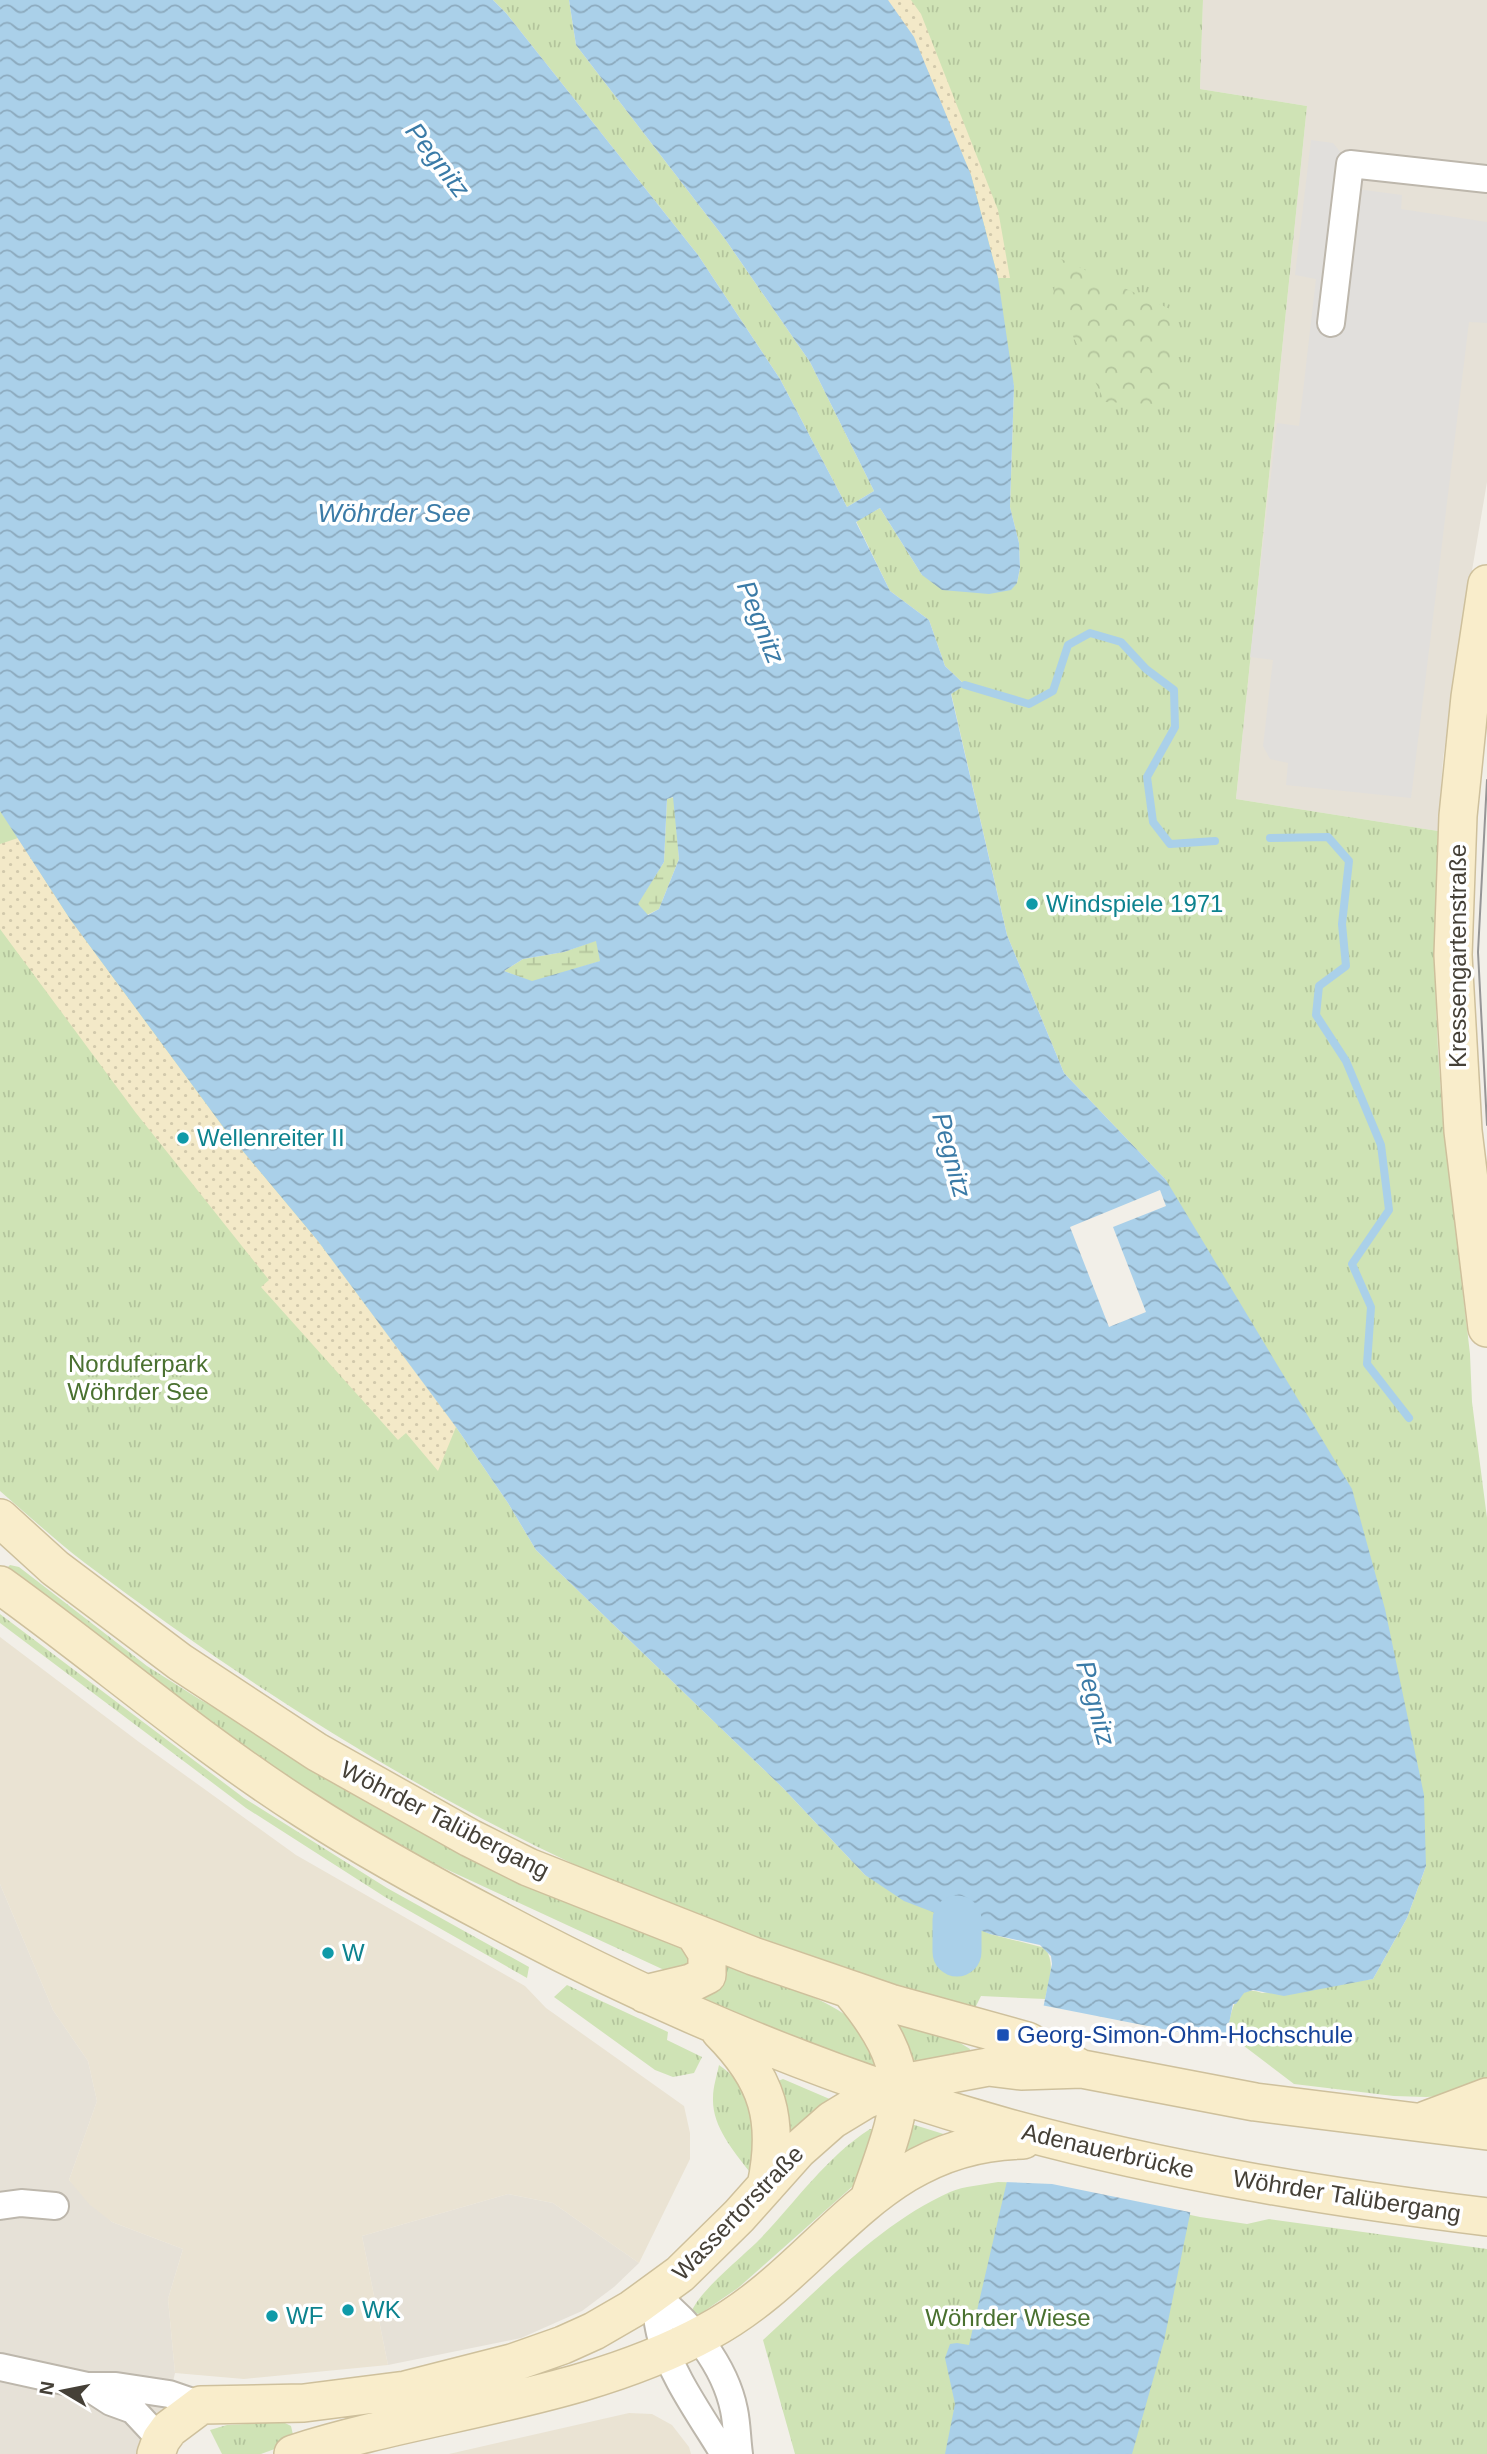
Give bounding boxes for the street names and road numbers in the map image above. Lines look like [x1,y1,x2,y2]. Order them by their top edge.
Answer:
street label: Kressengartenstraße [1444,844,1471,1068]
street label: Wöhrder Talübergang [336,1755,554,1884]
street label: Adenauerbrücke [1019,2118,1197,2183]
street label: Wassertorstraße [667,2140,809,2286]
street label: Wöhrder Talübergang [1231,2164,1463,2227]

